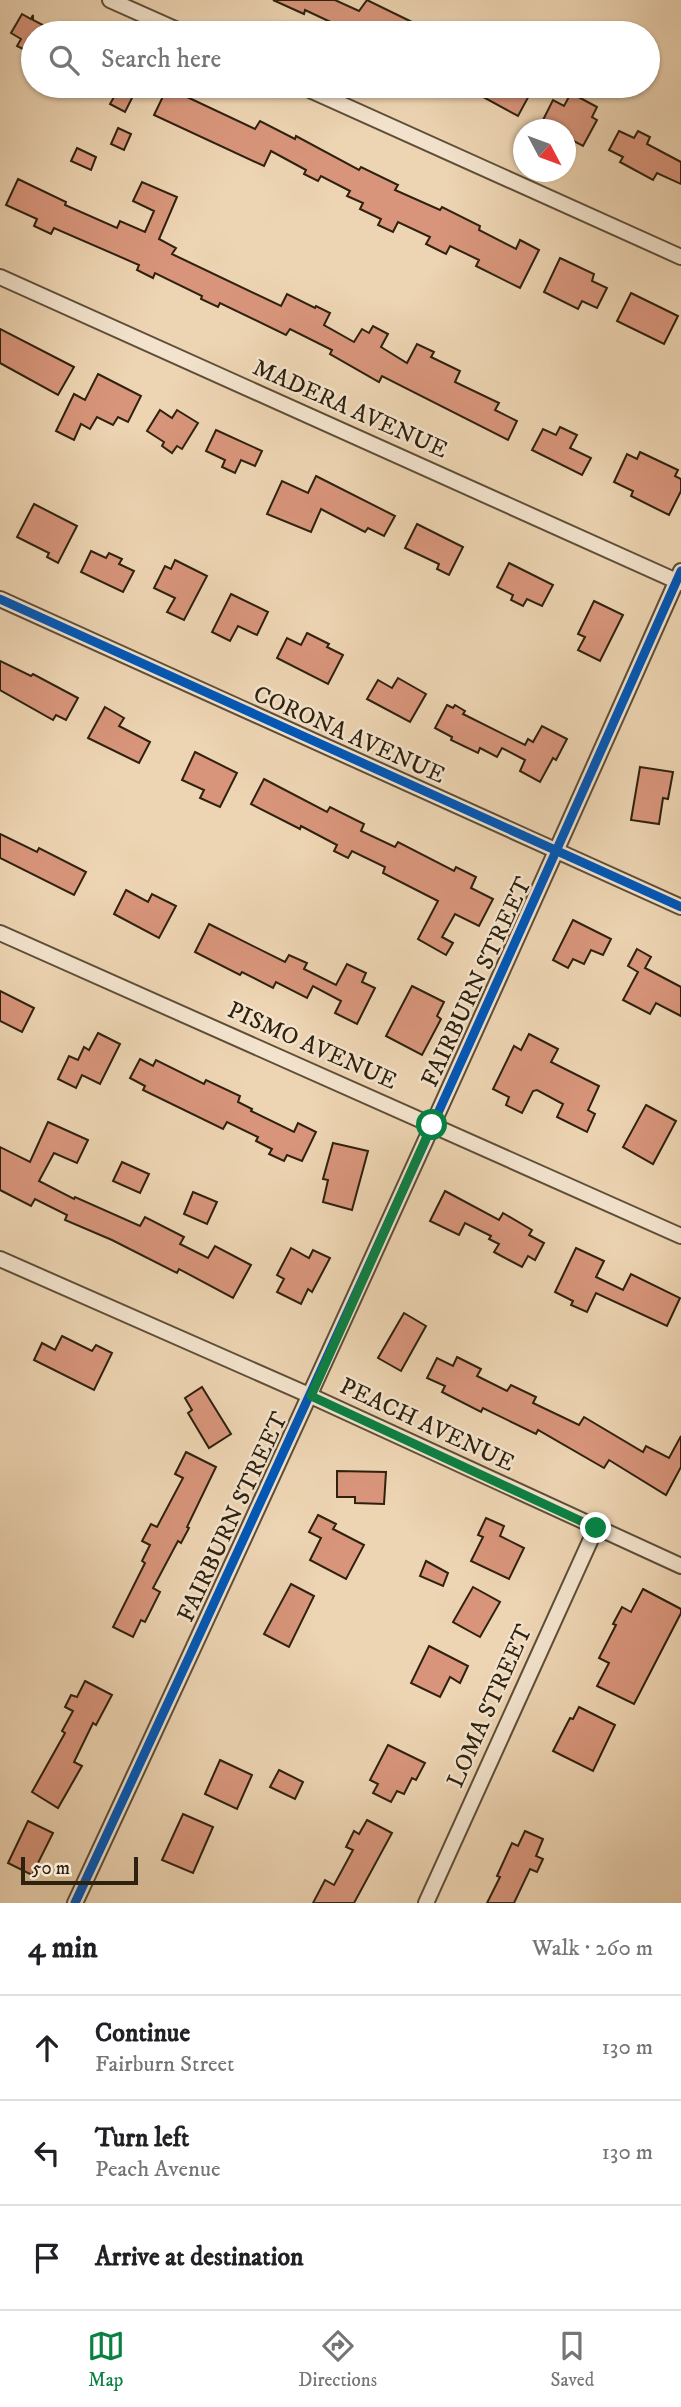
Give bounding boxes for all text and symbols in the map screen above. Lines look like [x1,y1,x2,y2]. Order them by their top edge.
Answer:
search box [21,21,660,98]
icon: search [45,41,83,79]
text: Search here [101,43,221,76]
north arrow [513,119,576,182]
street label: MADERA AVENUE [248,353,452,465]
street label: CORONA AVENUE [248,679,450,791]
street label: FAIRBURN STREET [415,872,539,1092]
street label: PISMO AVENUE [223,995,401,1097]
route start [416,1109,447,1140]
street label: PEACH AVENUE [335,1371,519,1479]
street label: FAIRBURN STREET [171,1407,295,1627]
route end [580,1512,611,1543]
street label: LOMA STREET [441,1620,539,1792]
scale bar [21,1854,138,1886]
text: 50 m [32,1857,70,1880]
text: 4 min [28,1930,98,1967]
text: Walk · 260 m [532,1934,653,1963]
text: Continue [95,2017,190,2050]
icon: ahead [28,2029,66,2067]
text: 130 m [601,2033,653,2062]
text: Fairburn Street [95,2050,234,2079]
text: Turn left [95,2122,189,2155]
icon: left [28,2134,66,2172]
text: 130 m [601,2138,653,2167]
text: Peach Avenue [95,2155,221,2184]
icon: arrive [28,2239,66,2277]
text: Arrive at destination [95,2241,304,2274]
tab: Map [87,2327,125,2392]
tab: Directions [298,2327,377,2392]
tab: Saved [551,2327,594,2392]

